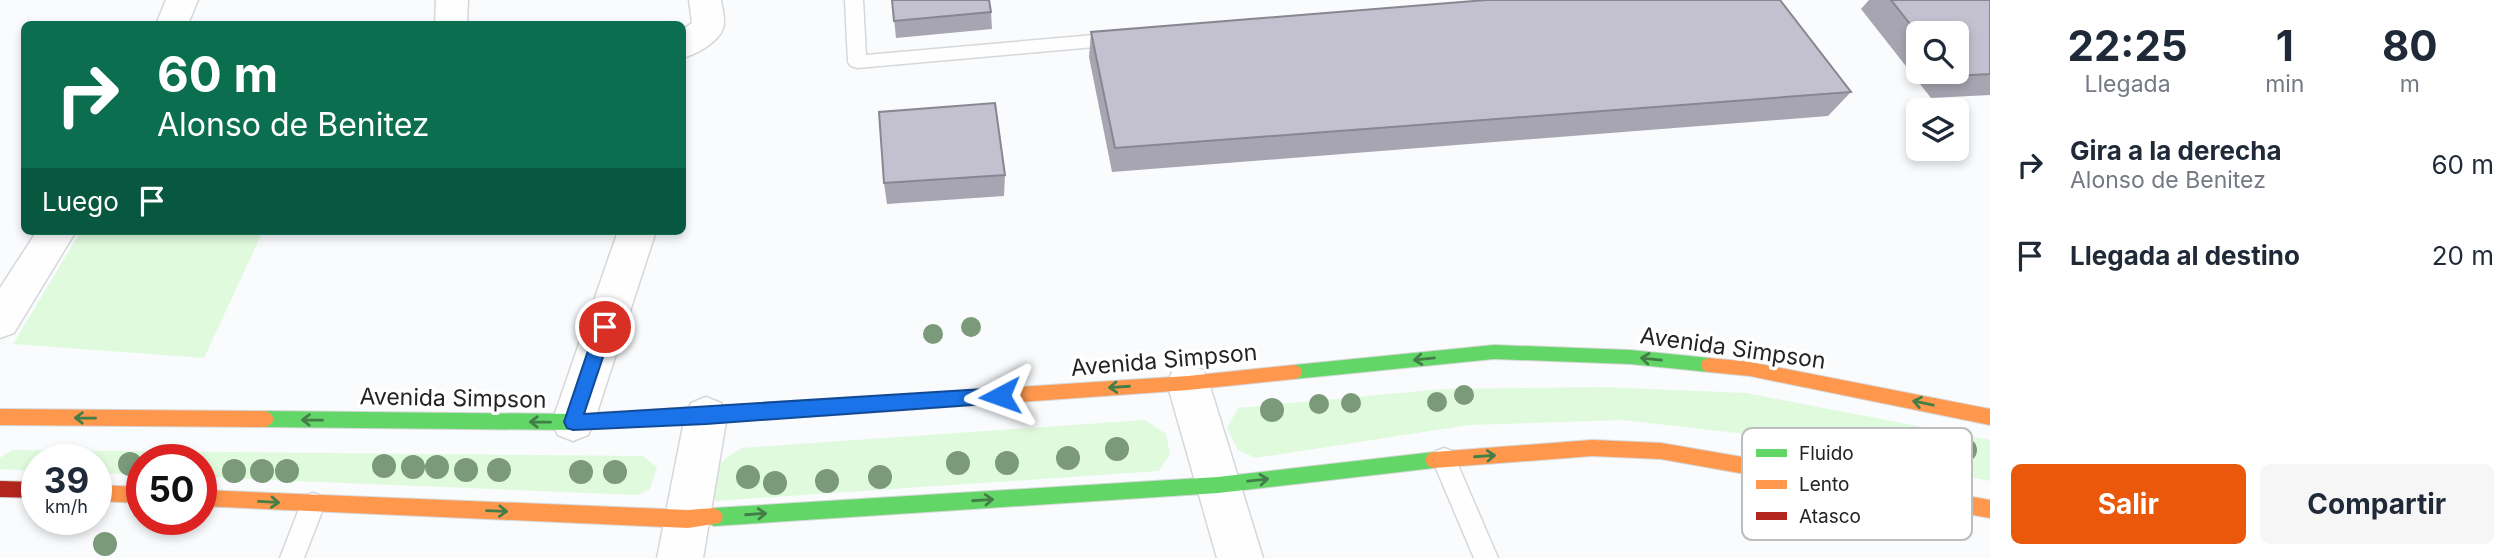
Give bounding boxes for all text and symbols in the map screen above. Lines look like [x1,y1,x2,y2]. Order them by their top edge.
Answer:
text: 22:25 [2067,20,2188,71]
text: 1 [2276,20,2294,71]
text: 80 [2382,20,2438,71]
map controls [1906,21,1969,161]
button: search [1906,21,1969,84]
text: 60 m [157,45,278,104]
icon: right [42,49,133,140]
text: Llegada [2085,70,2171,98]
text: min [2265,70,2304,98]
text: m [2400,70,2420,98]
button: layers [1906,98,1969,161]
text: Alonso de Benitez [157,105,430,144]
text: Gira a la derecha [2070,135,2282,166]
icon: right [2011,146,2049,184]
text: 60 m [2431,149,2494,180]
text: Alonso de Benitez [2070,166,2266,194]
icon: arrive [133,182,171,220]
text: Luego [42,186,119,217]
icon: arrive [2011,237,2049,275]
text: Llegada al destino [2070,240,2300,271]
text: 20 m [2432,240,2494,271]
pin [575,297,635,357]
icon: arrive [586,308,624,346]
street label: Avenida Simpson [1639,321,1827,375]
street label: Avenida Simpson [1070,338,1258,382]
one-way arrow [1640,352,1662,365]
one-way arrow [1413,353,1435,366]
position arrow [963,359,1037,433]
one-way arrow [1108,381,1131,394]
street label: Avenida Simpson [359,382,547,414]
one-way arrow [1912,395,1935,409]
one-way arrow [73,411,96,424]
one-way arrow [301,413,324,427]
one-way arrow [528,415,551,429]
legend [1742,428,1972,540]
text: Fluido [1799,442,1854,465]
speed limit sign: 50 [126,444,217,535]
one-way arrow [1473,449,1495,462]
text: 39 [44,459,89,501]
button: Salir [2011,464,2246,544]
button: Compartir [2260,464,2494,544]
text: Lento [1799,473,1849,496]
one-way arrow [1247,474,1269,487]
one-way arrow [971,493,993,506]
one-way arrow [258,495,281,508]
text: km/h [45,496,88,517]
one-way arrow [485,505,508,518]
text: Atasco [1799,505,1861,528]
one-way arrow [744,508,767,521]

